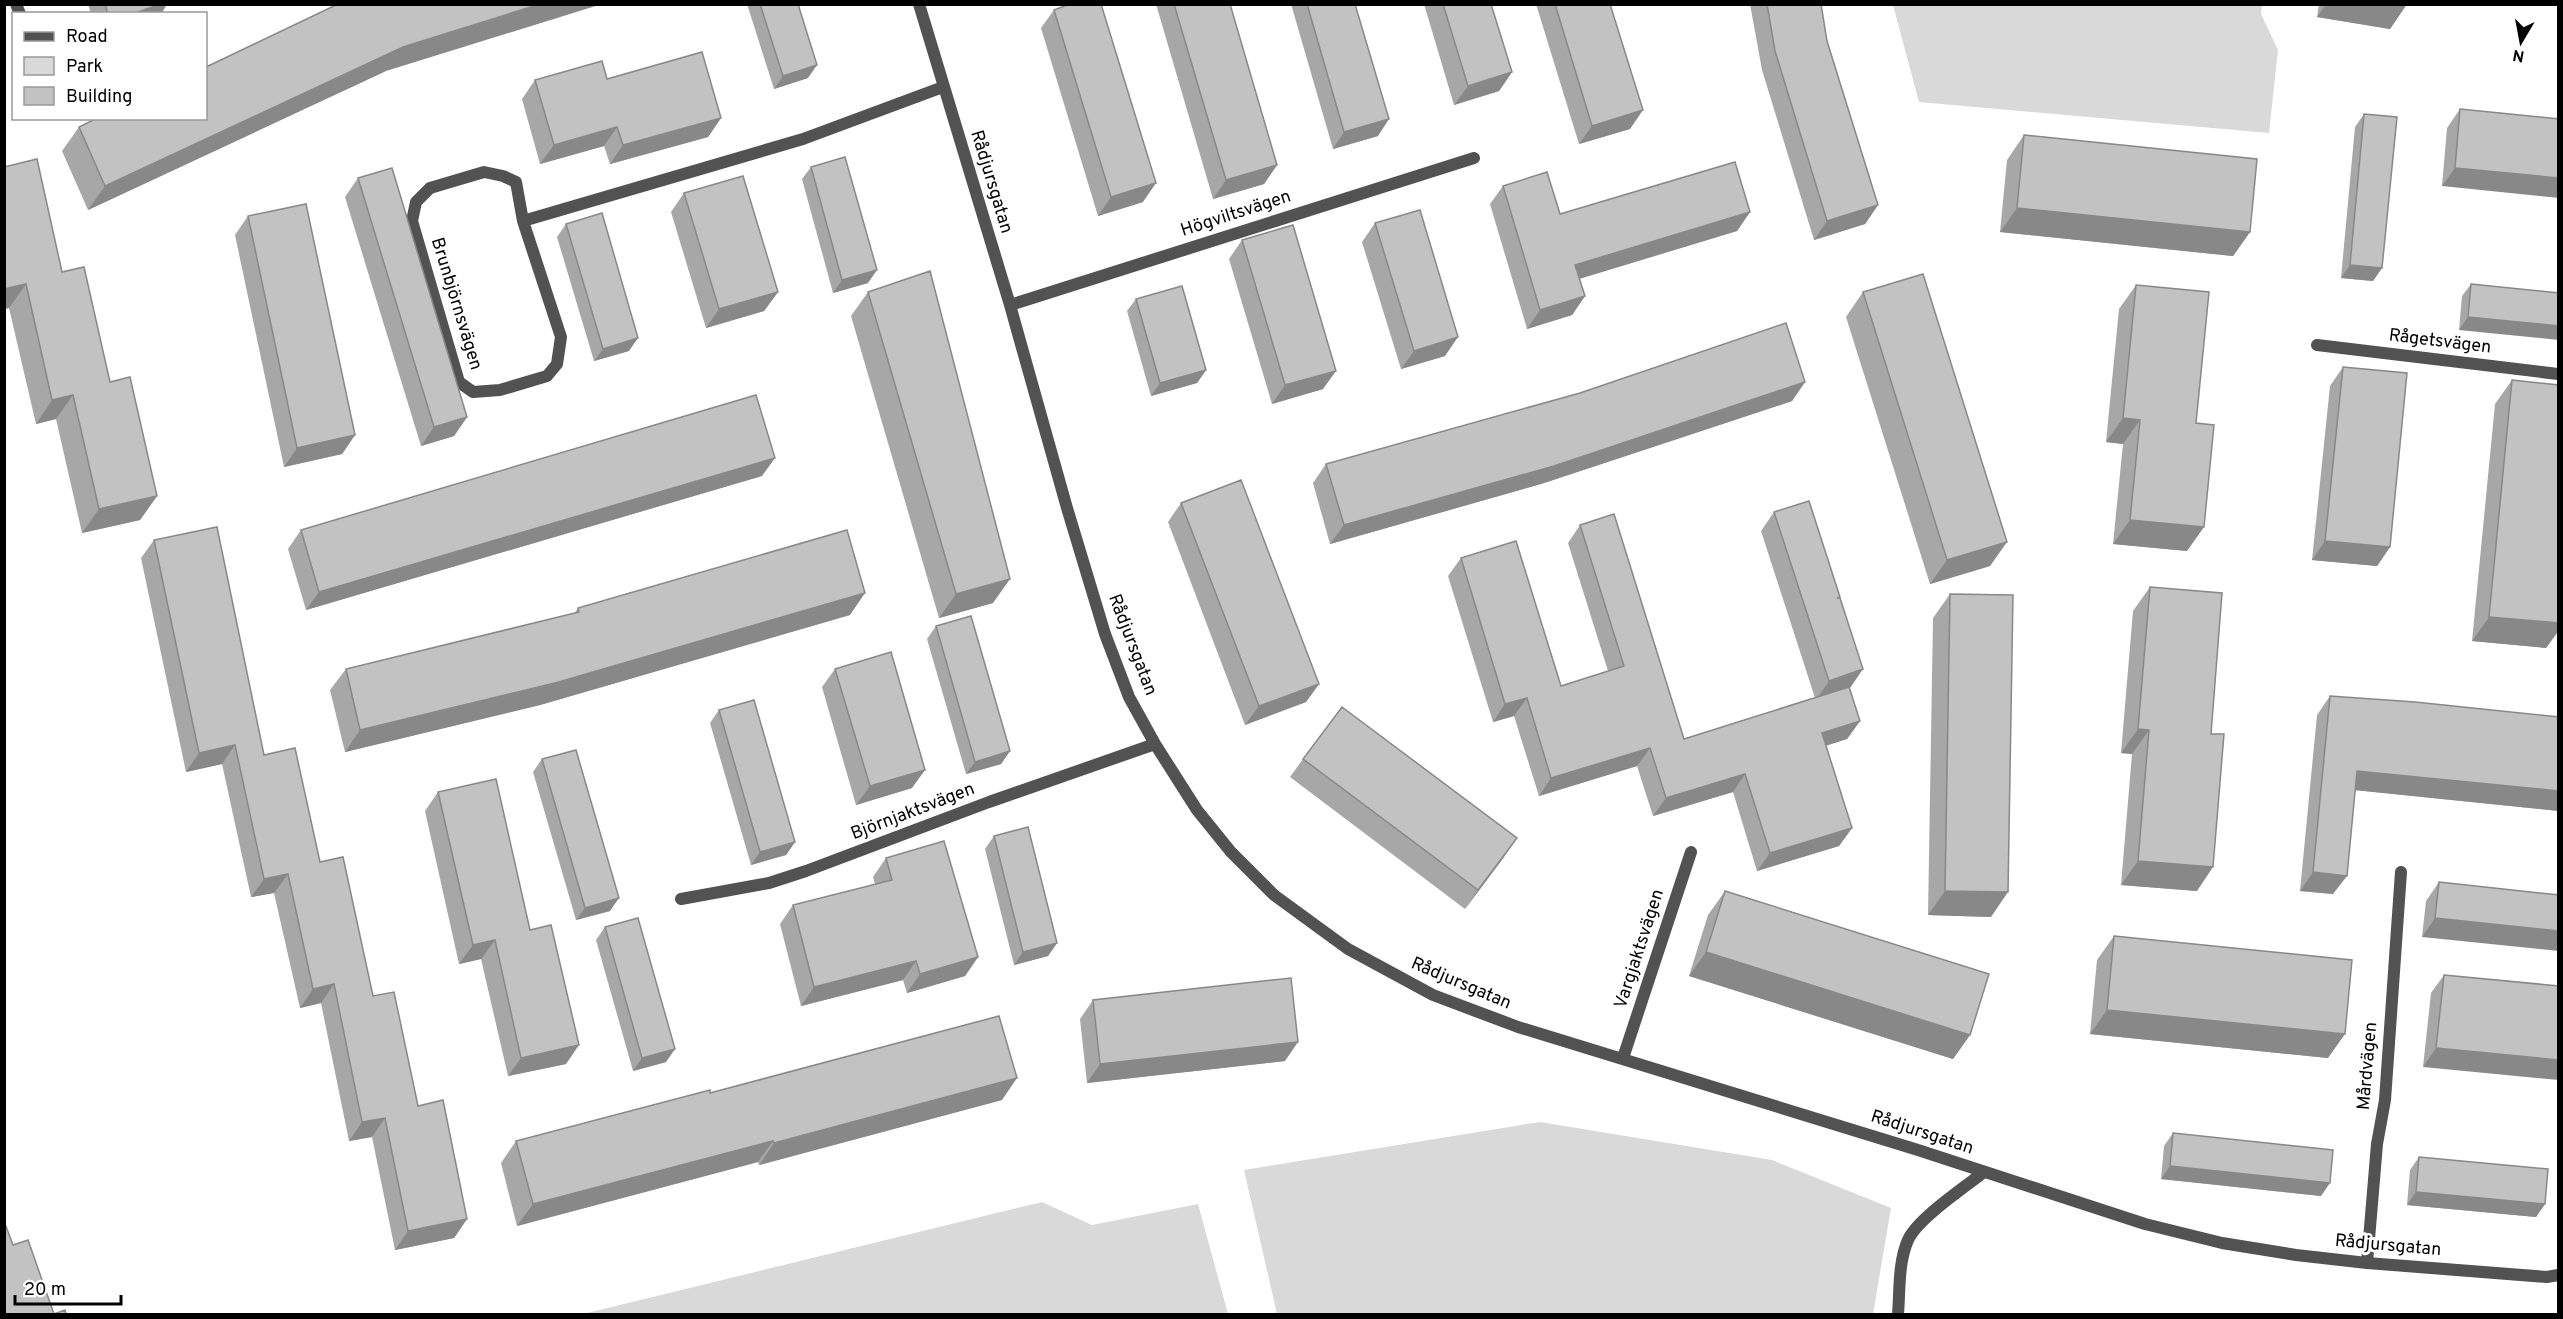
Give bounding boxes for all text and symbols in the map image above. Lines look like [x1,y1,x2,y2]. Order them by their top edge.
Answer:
legend [12,12,207,120]
north arrow [2491,12,2551,72]
text: Road [66,26,108,49]
text: N [2511,44,2526,66]
text: Park [66,56,103,79]
text: Building [66,86,132,109]
street label: Rådjursgatan [964,128,1018,236]
street label: Högviltsvägen [1178,185,1294,243]
street label: Brunbjörnsvägen [425,235,487,373]
street label: Rågetsvägen [2387,324,2493,360]
street label: Rådjursgatan [1102,591,1162,699]
street label: Björnjaktsvägen [848,778,978,846]
street label: Vargjaktsvägen [1610,886,1670,1012]
street label: Rådjursgatan [1407,953,1515,1015]
street label: Mårdvägen [2353,1021,2383,1111]
street label: Rådjursgatan [1868,1106,1976,1160]
street label: Rådjursgatan [2334,1230,2442,1262]
scale bar [15,1268,122,1306]
text: 20 m [24,1279,66,1302]

